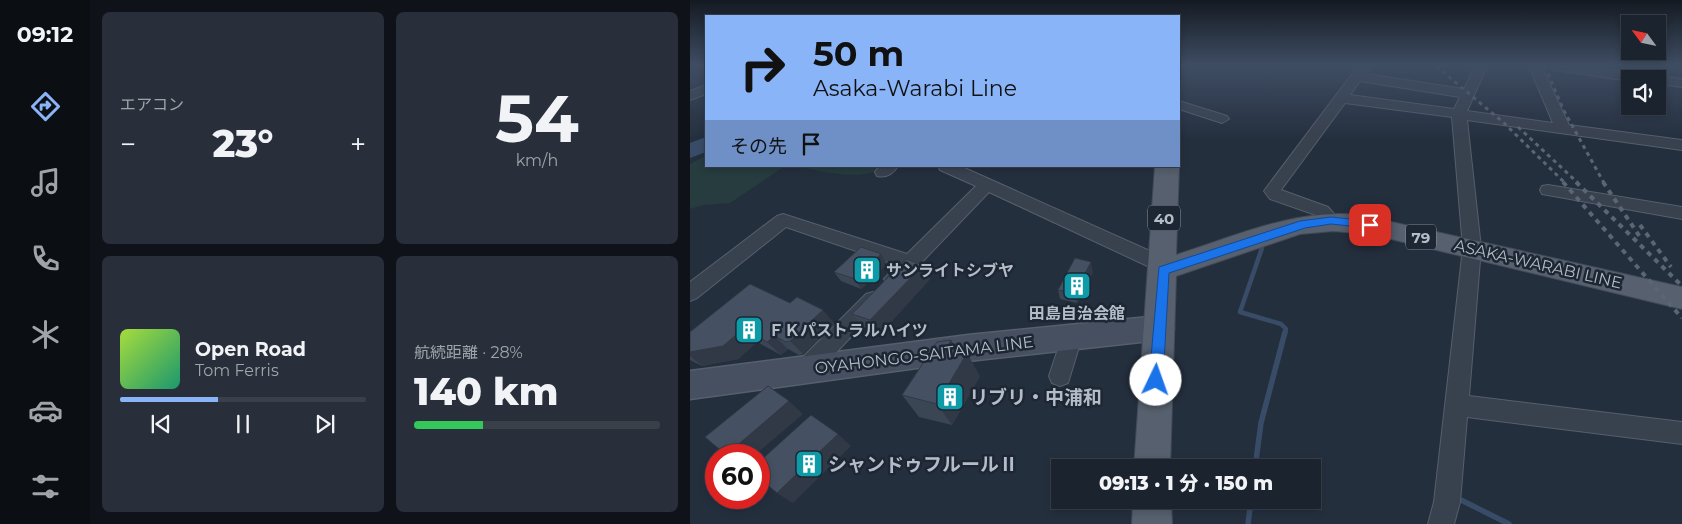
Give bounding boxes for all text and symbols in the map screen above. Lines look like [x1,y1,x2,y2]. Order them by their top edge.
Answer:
north arrow [1621,15,1666,60]
map controls [1621,15,1666,115]
text: 09:12 [17,21,73,48]
text: 50 m [813,32,904,75]
icon: right [730,35,795,100]
button: sound [1621,70,1666,115]
text: Asaka-Warabi Line [813,75,1017,102]
text: 54 [495,79,579,158]
icon: directions [28,89,63,124]
text: エアコン [120,95,184,114]
text: 23° [213,120,273,167]
text: − [120,127,136,161]
text: + [350,127,366,161]
icon: arrive [797,130,825,158]
text: その先 [730,135,787,158]
text: km/h [516,151,558,170]
icon: music [28,165,63,200]
pin [1349,204,1391,246]
road number: 40 [1148,206,1180,230]
icon: arrive [1356,211,1384,239]
road number: 79 [1406,224,1436,250]
street label: ASAKA-WARABI LINE [1452,235,1624,293]
icon: phone [28,241,63,276]
building icon: サンライトシブヤ [852,255,882,285]
place label: サンライトシブヤ [886,261,1014,280]
building icon: 田島自治会館 [1062,271,1092,301]
place label: 田島自治会館 [1029,304,1125,323]
building icon: ＦＫパストラルハイツ [734,315,764,345]
icon: climate [28,317,63,352]
place label: ＦＫパストラルハイツ [768,321,928,340]
street label: OYAHONGO-SAITAMA LINE [814,332,1034,378]
text: Open Road [195,338,306,361]
text: 航続距離 · 28% [414,343,523,362]
position arrow [1129,353,1181,405]
text: Tom Ferris [195,361,279,380]
text: 140 km [414,368,558,415]
building icon: リブリ・中浦和 [935,382,965,412]
place label: リブリ・中浦和 [969,386,1102,409]
icon: car [28,393,63,428]
icon: previous [147,410,175,438]
icon: pause [229,410,257,438]
icon: next [311,410,339,438]
speed limit sign: 60 [705,444,770,509]
building icon: シャンドゥフルールⅡ [794,449,824,479]
place label: シャンドゥフルールⅡ [828,453,1018,476]
icon: filters [28,469,63,504]
text: 09:13 · 1 分 · 150 m [1099,472,1273,495]

